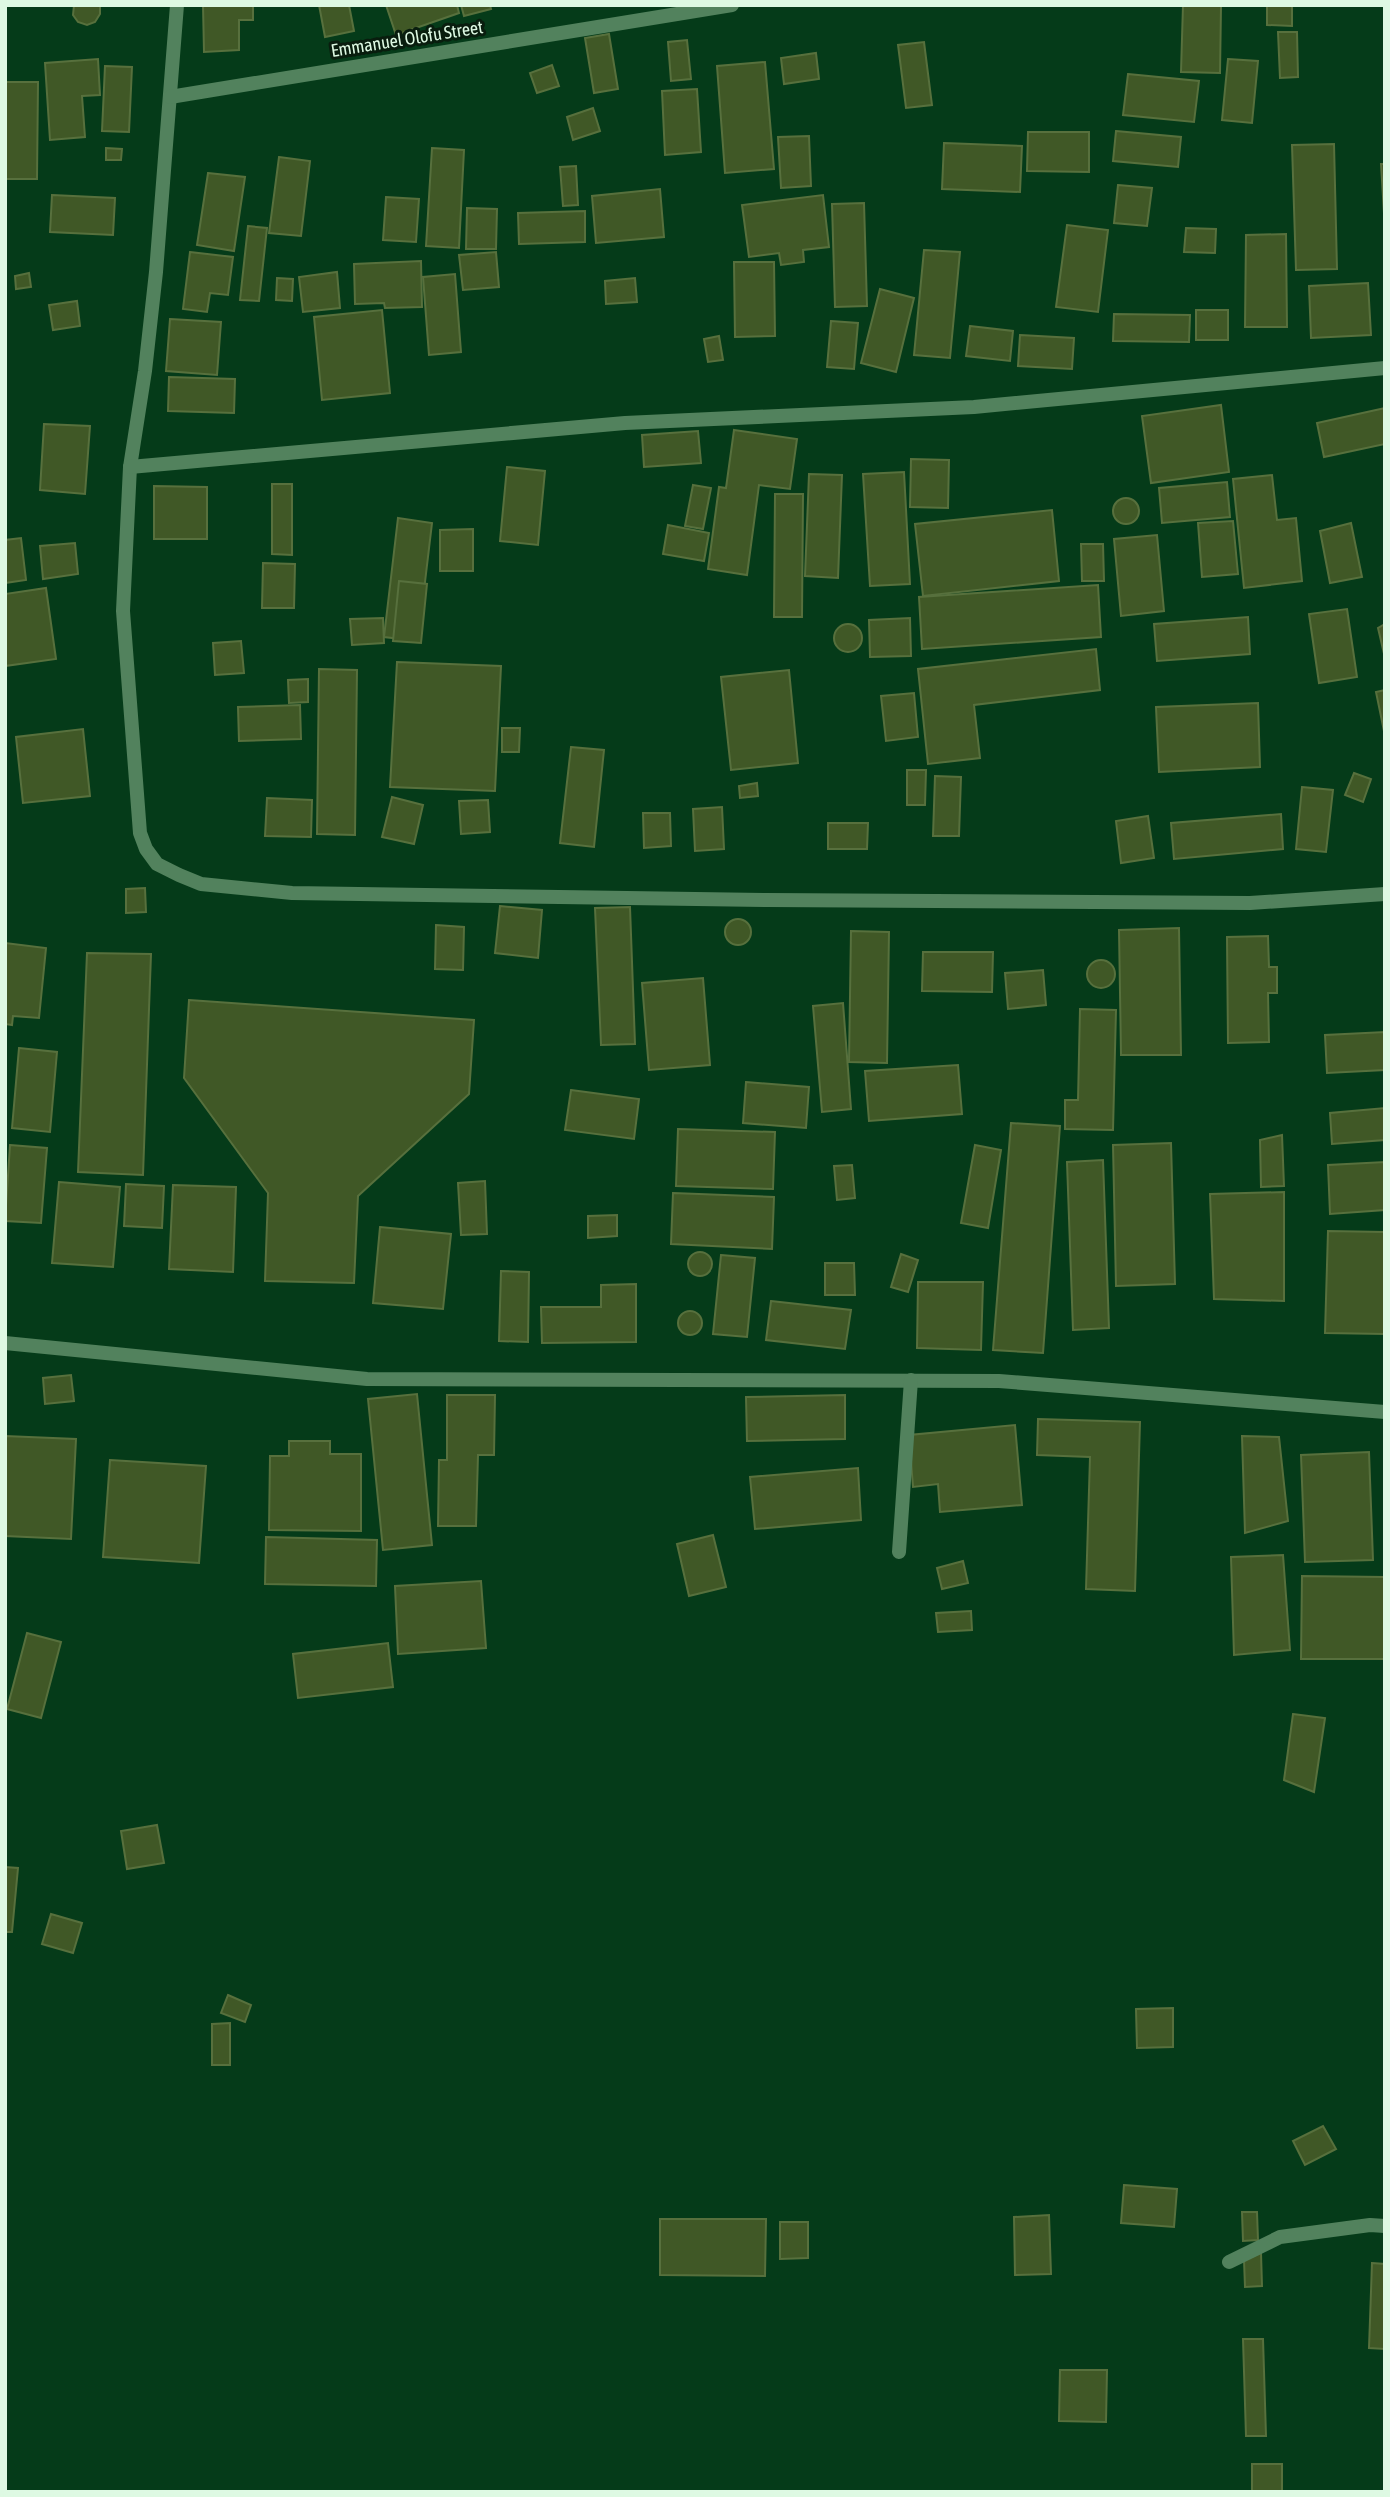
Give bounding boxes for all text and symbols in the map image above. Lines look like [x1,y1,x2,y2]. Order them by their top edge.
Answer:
street label: Emmanuel Olofu Street [329,16,485,61]

